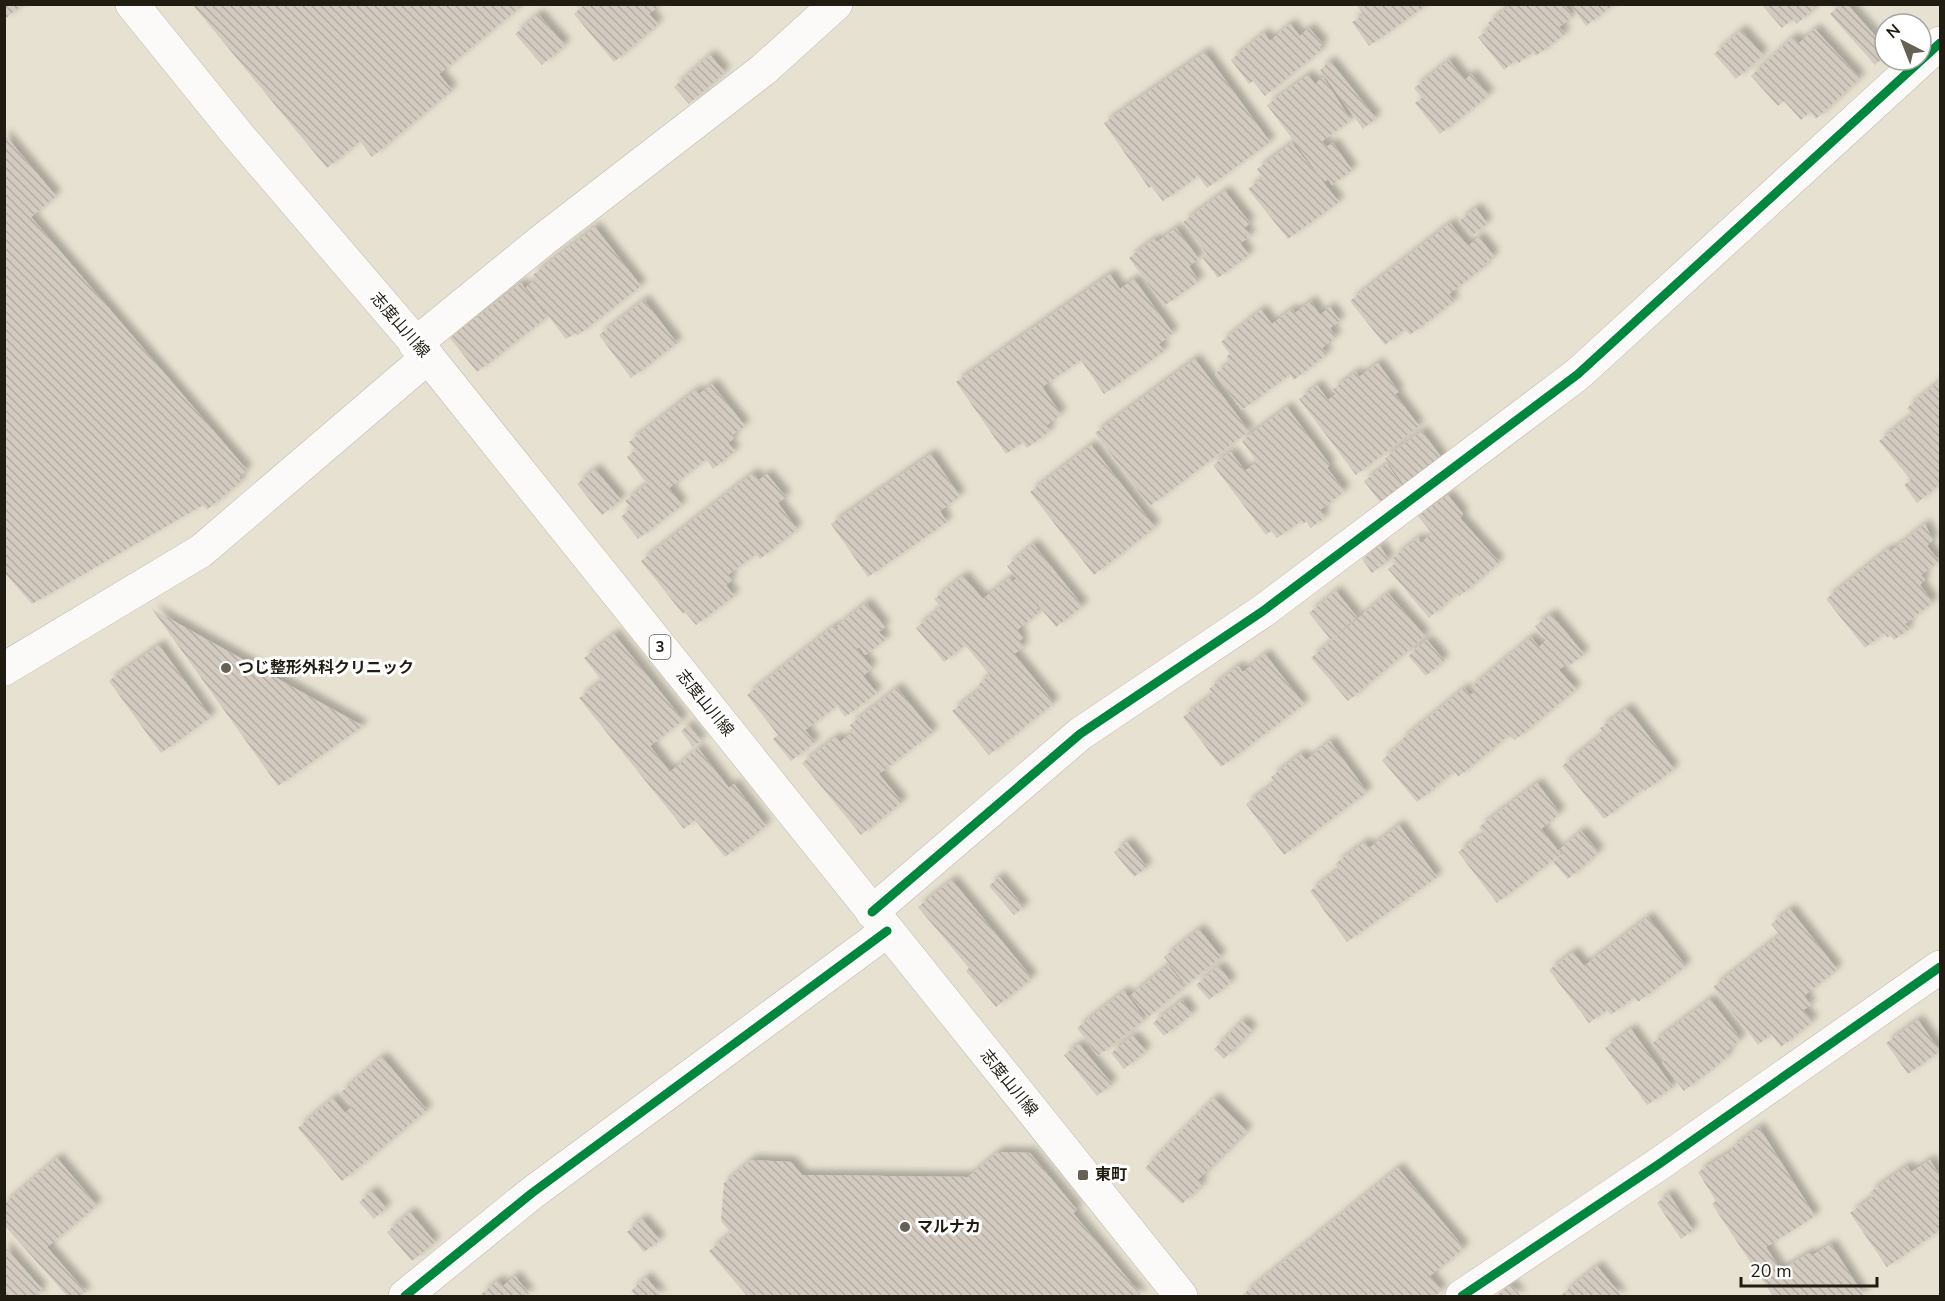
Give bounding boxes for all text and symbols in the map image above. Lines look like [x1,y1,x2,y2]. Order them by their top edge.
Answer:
north arrow [1873,12,1933,72]
text: N [1882,19,1905,44]
street label: 志度山川線 [365,288,435,362]
road number: 3 [650,635,670,659]
place label: つじ整形外科クリニック [238,657,414,679]
marker: つじ整形外科クリニック [219,661,233,675]
street label: 志度山川線 [671,665,739,741]
street label: 志度山川線 [975,1045,1043,1121]
place label: 東町 [1095,1164,1127,1186]
marker: 東町 [1076,1168,1090,1182]
place label: マルナカ [917,1216,981,1238]
marker: マルナカ [898,1220,912,1234]
scale bar [1741,1250,1878,1288]
text: 20 m [1750,1259,1792,1283]

